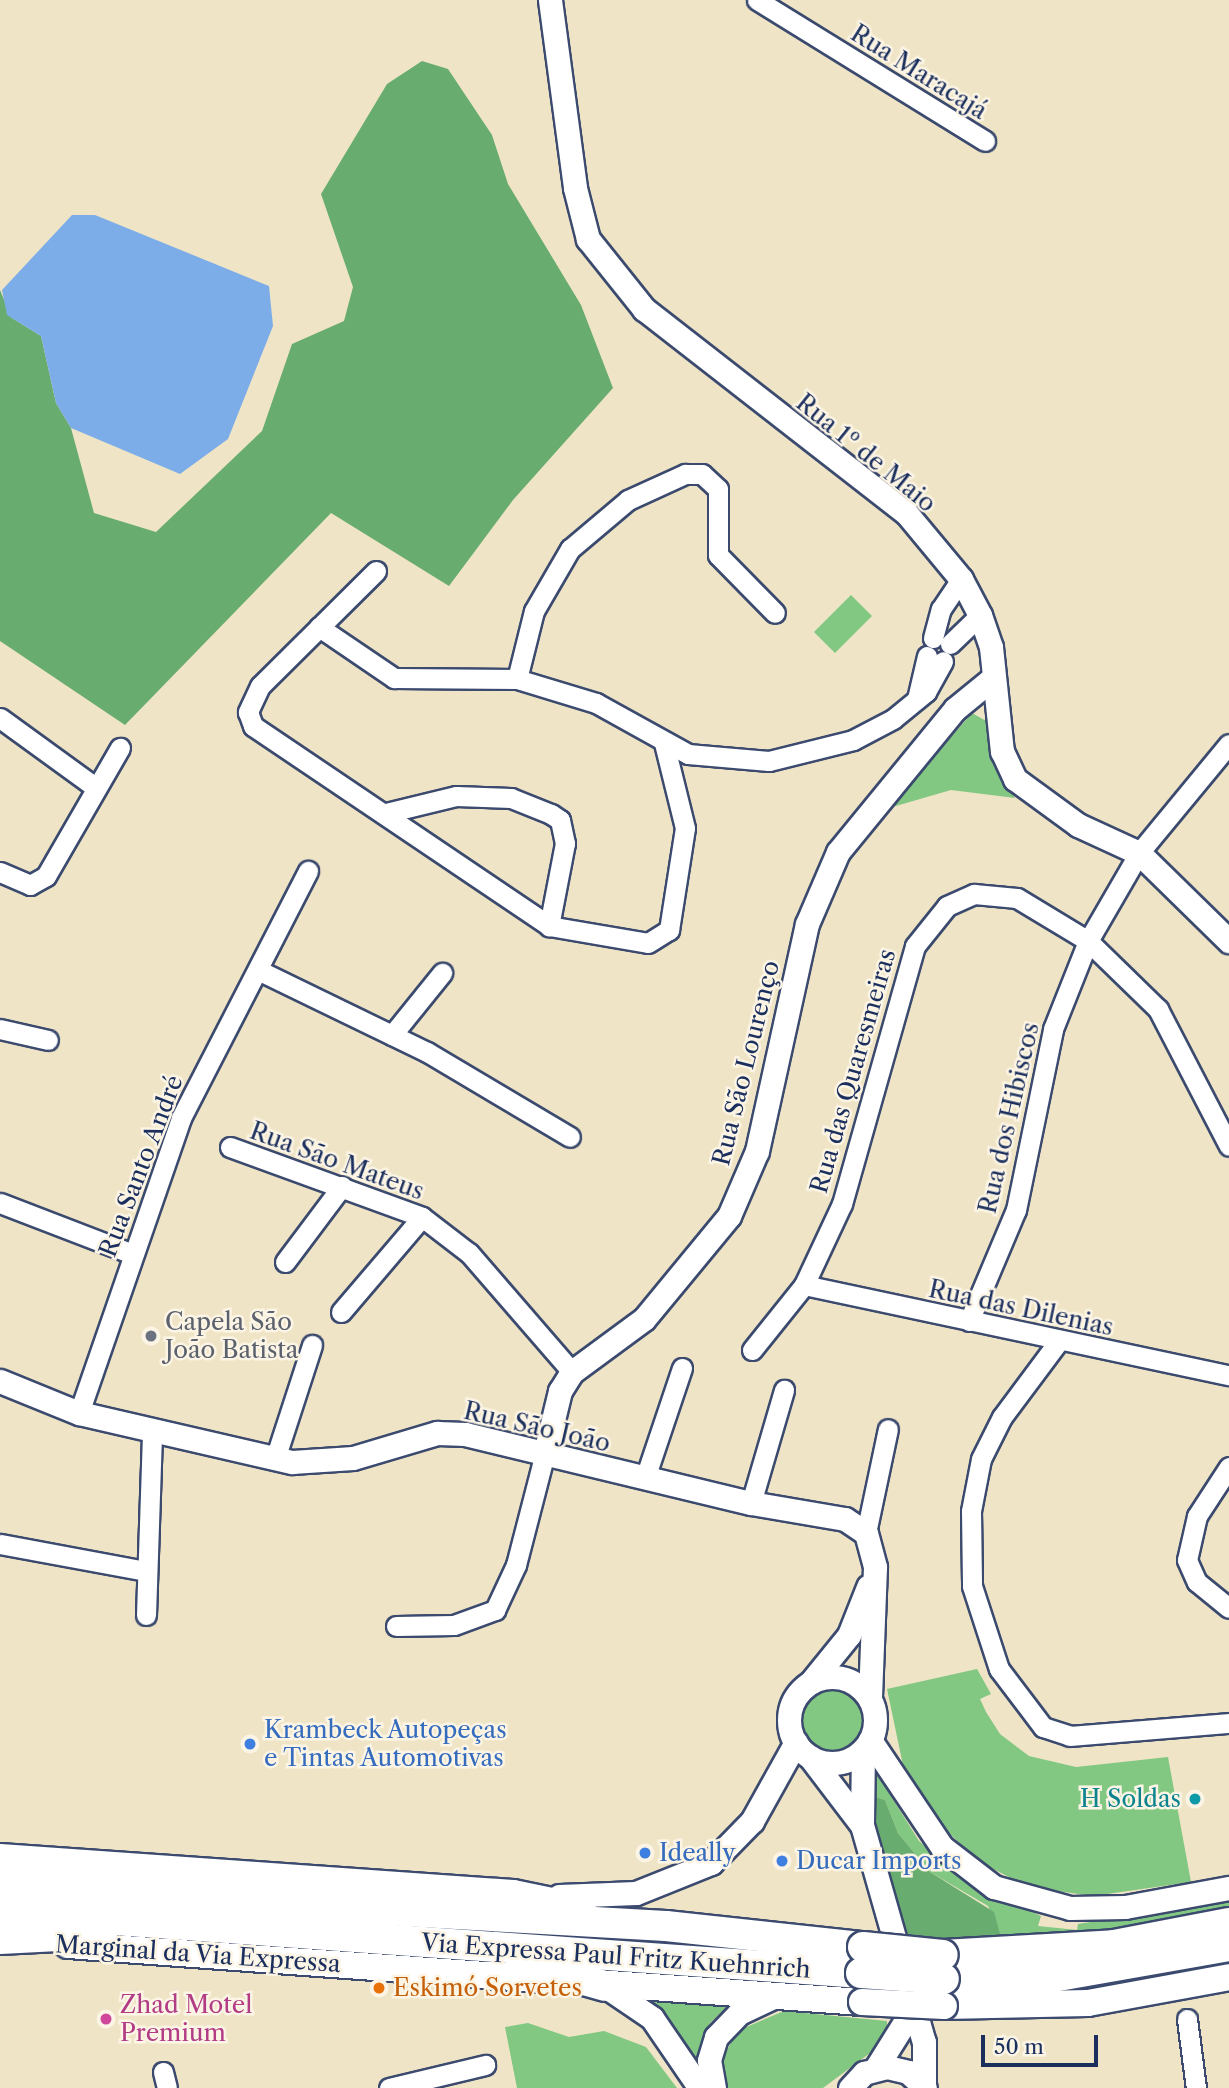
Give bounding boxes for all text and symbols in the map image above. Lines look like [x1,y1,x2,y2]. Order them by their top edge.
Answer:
street label: Rua Maracajá [845,19,993,125]
street label: Rua 1º de Maio [790,388,942,518]
street label: Rua das Quaresmeiras [804,946,902,1196]
street label: Rua São Lourenço [707,957,785,1169]
street label: Rua dos Hibiscos [973,1020,1045,1216]
street label: Rua Santo André [93,1070,189,1262]
street label: Rua São Mateus [246,1116,428,1206]
street label: Rua das Dilenias [926,1274,1116,1342]
place label: Capela São João Batista [165,1308,298,1364]
marker: Capela São João Batista [143,1328,159,1344]
street label: Rua São João [461,1396,613,1458]
place label: Krambeck Autopeças e Tintas Automotivas [264,1716,508,1772]
marker: Krambeck Autopeças e Tintas Automotivas [242,1736,258,1752]
place label: H Soldas [1080,1785,1181,1813]
marker: H Soldas [1187,1791,1203,1807]
place label: Ideally [659,1839,736,1867]
marker: Ideally [637,1845,653,1861]
place label: Ducar Imports [796,1847,962,1875]
marker: Ducar Imports [774,1853,790,1869]
street label: Via Expressa Paul Fritz Kuehnrich [420,1928,812,1984]
street label: Marginal da Via Expressa [54,1930,342,1978]
place label: Eskimó Sorvetes [393,1974,582,2002]
marker: Eskimó Sorvetes [371,1980,387,1996]
place label: Zhad Motel Premium [120,1991,252,2047]
marker: Zhad Motel Premium [98,2011,114,2027]
scale bar [984,2022,1101,2066]
text: 50 m [994,2034,1044,2059]

